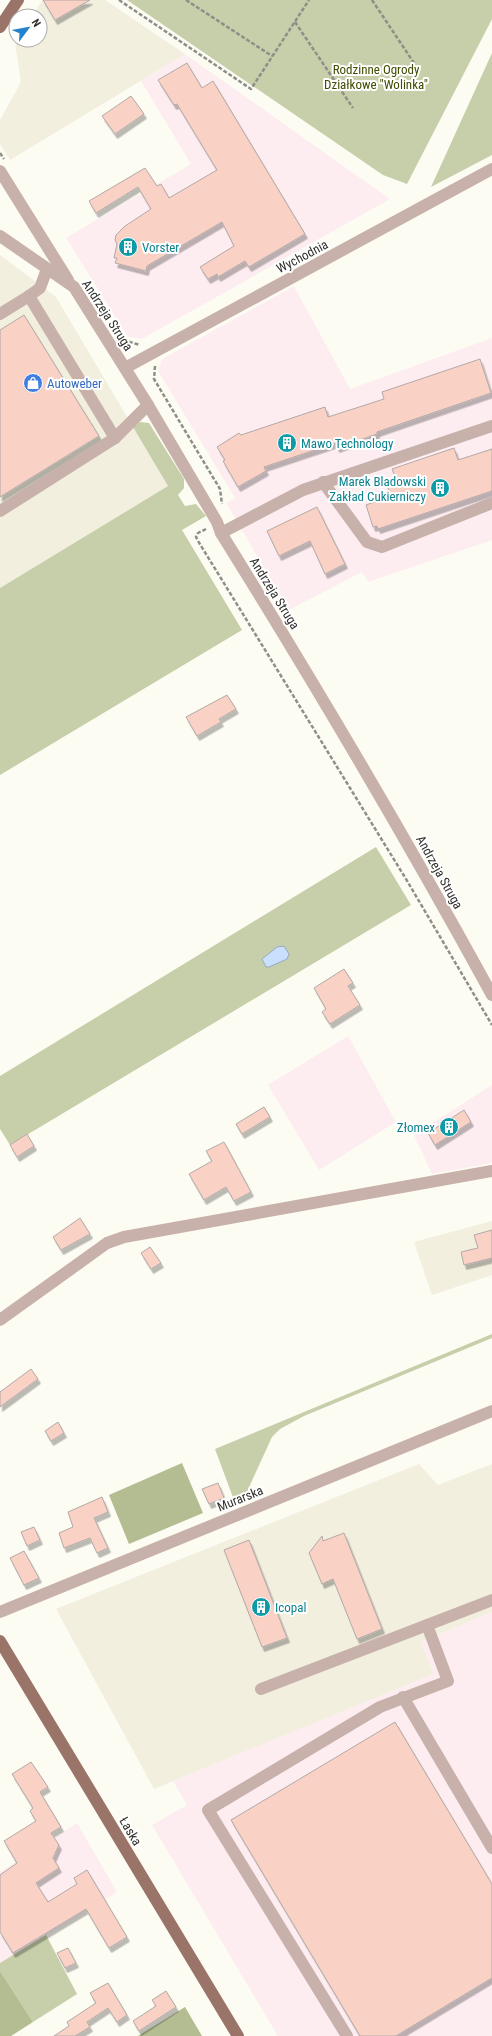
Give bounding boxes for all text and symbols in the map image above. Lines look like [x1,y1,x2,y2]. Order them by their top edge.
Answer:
north arrow [8,8,48,48]
text: N [29,17,43,29]
park label: Rodzinne Ogrody Działkowe "Wolinka" [324,62,428,92]
building icon: Vorster [117,236,139,258]
street label: Wychodnia [274,237,330,276]
place label: Vorster [142,240,179,255]
street label: Andrzeja Struga [79,277,136,354]
shop icon: Autoweber [22,372,44,394]
place label: Autoweber [47,376,102,391]
building icon: Mawo Technology [276,432,298,454]
place label: Mawo Technology [301,436,394,451]
place label: Marek Bladowski Zakład Cukierniczy [329,474,427,504]
building icon: Marek Bladowski Zakład Cukierniczy [429,477,451,499]
street label: Andrzeja Struga [247,555,303,632]
street label: Andrzeja Struga [413,833,466,912]
building icon: Złomex [438,1116,460,1138]
place label: Złomex [397,1120,435,1135]
street label: Murarska [215,1483,265,1514]
building icon: Icopal [250,1596,272,1618]
place label: Icopal [275,1600,306,1615]
street label: Łaska [116,1814,145,1848]

